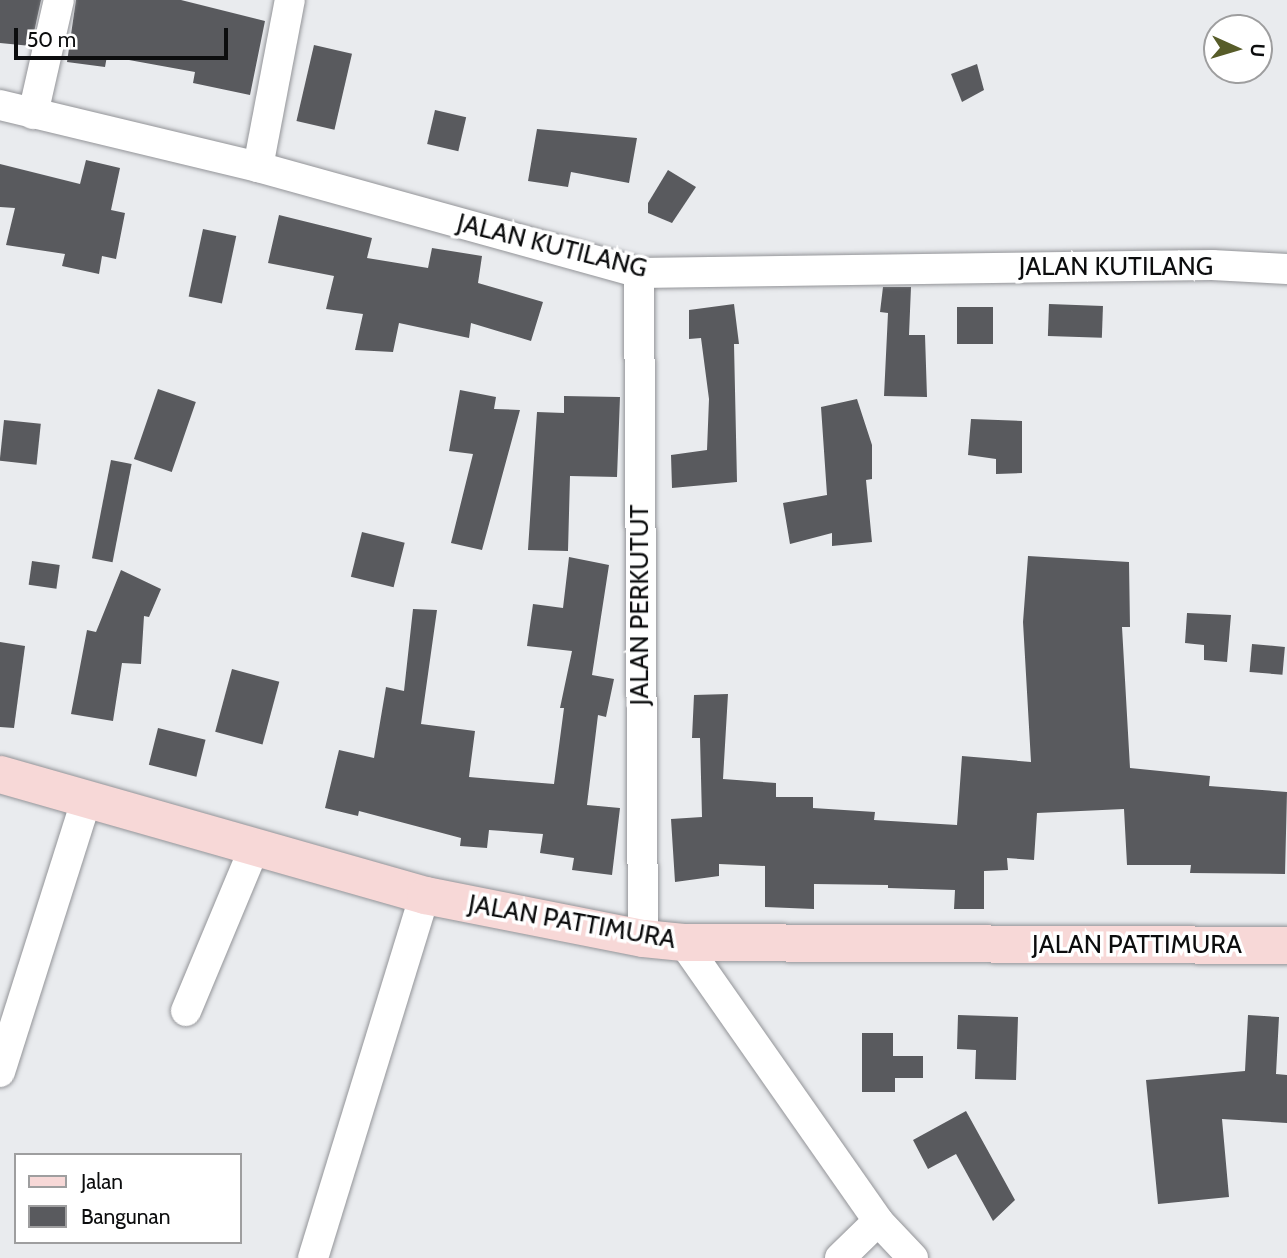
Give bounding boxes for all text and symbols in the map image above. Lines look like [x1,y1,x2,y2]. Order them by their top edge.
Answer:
scale bar [18,14,231,58]
north arrow [1203,14,1273,84]
text: 50 m [27,27,76,52]
text: U [1246,43,1269,58]
street label: JALAN KUTILANG [454,207,650,285]
street label: JALAN KUTILANG [1019,251,1213,283]
street label: JALAN PERKUTUT [624,505,656,705]
street label: JALAN PATTIMURA [466,888,678,956]
street label: JALAN PATTIMURA [1032,929,1242,961]
legend [14,1153,242,1244]
text: Jalan [81,1169,123,1194]
text: Bangunan [81,1204,170,1229]

